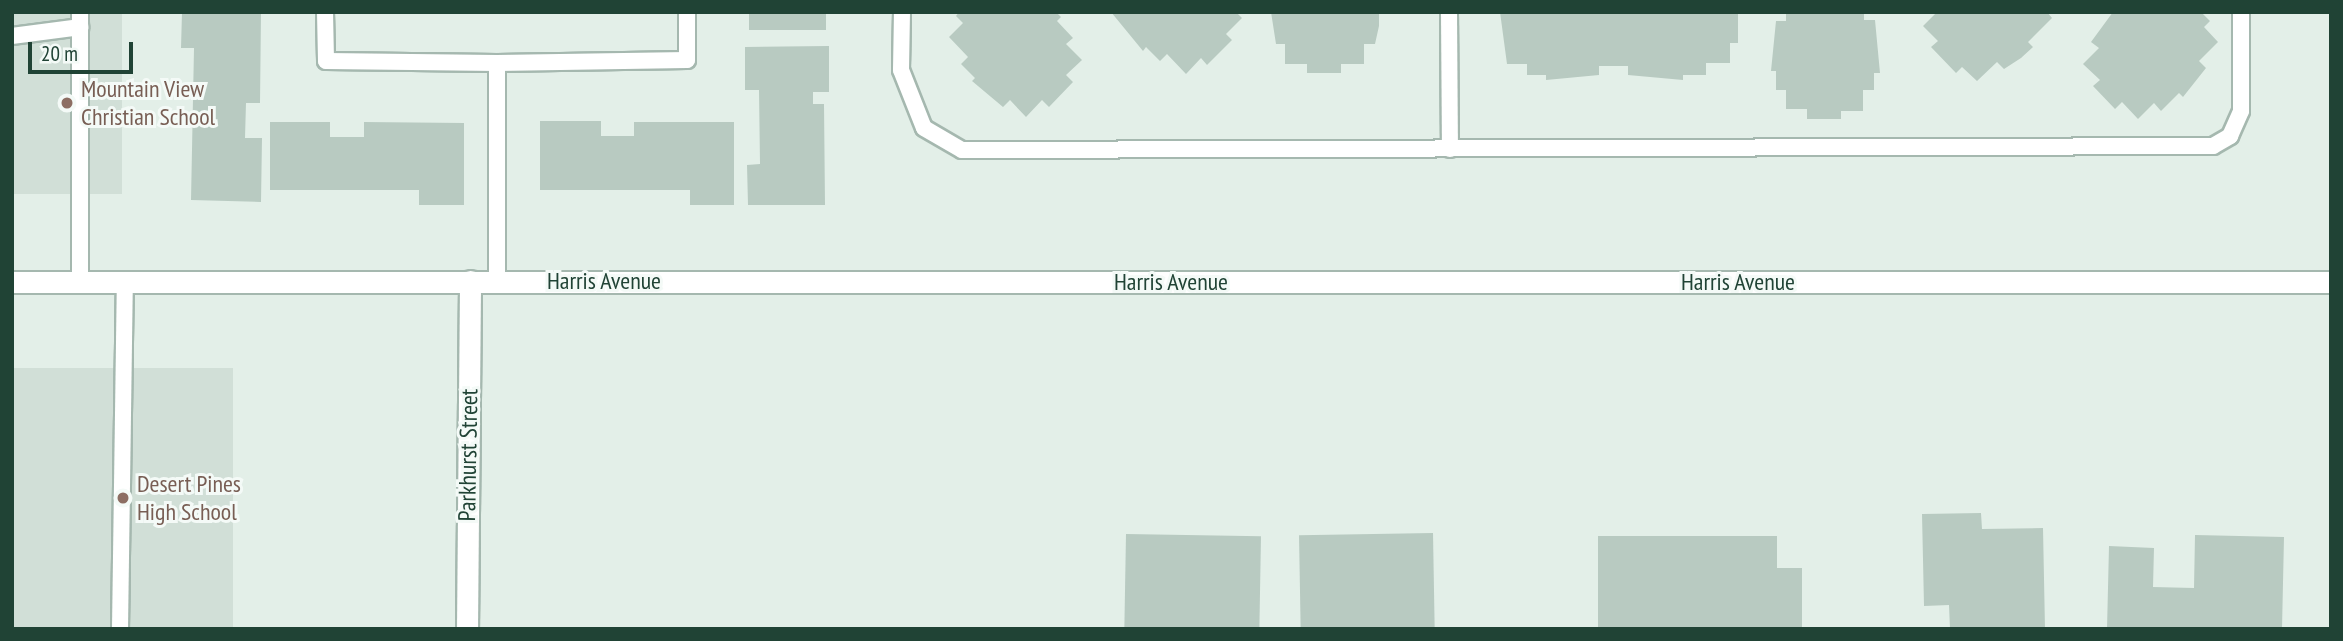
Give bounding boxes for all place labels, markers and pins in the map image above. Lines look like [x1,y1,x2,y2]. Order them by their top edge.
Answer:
place label: Mountain View Christian School [81,75,215,131]
marker: Mountain View Christian School [59,95,75,111]
place label: Desert Pines High School [137,470,241,526]
marker: Desert Pines High School [115,490,131,506]

